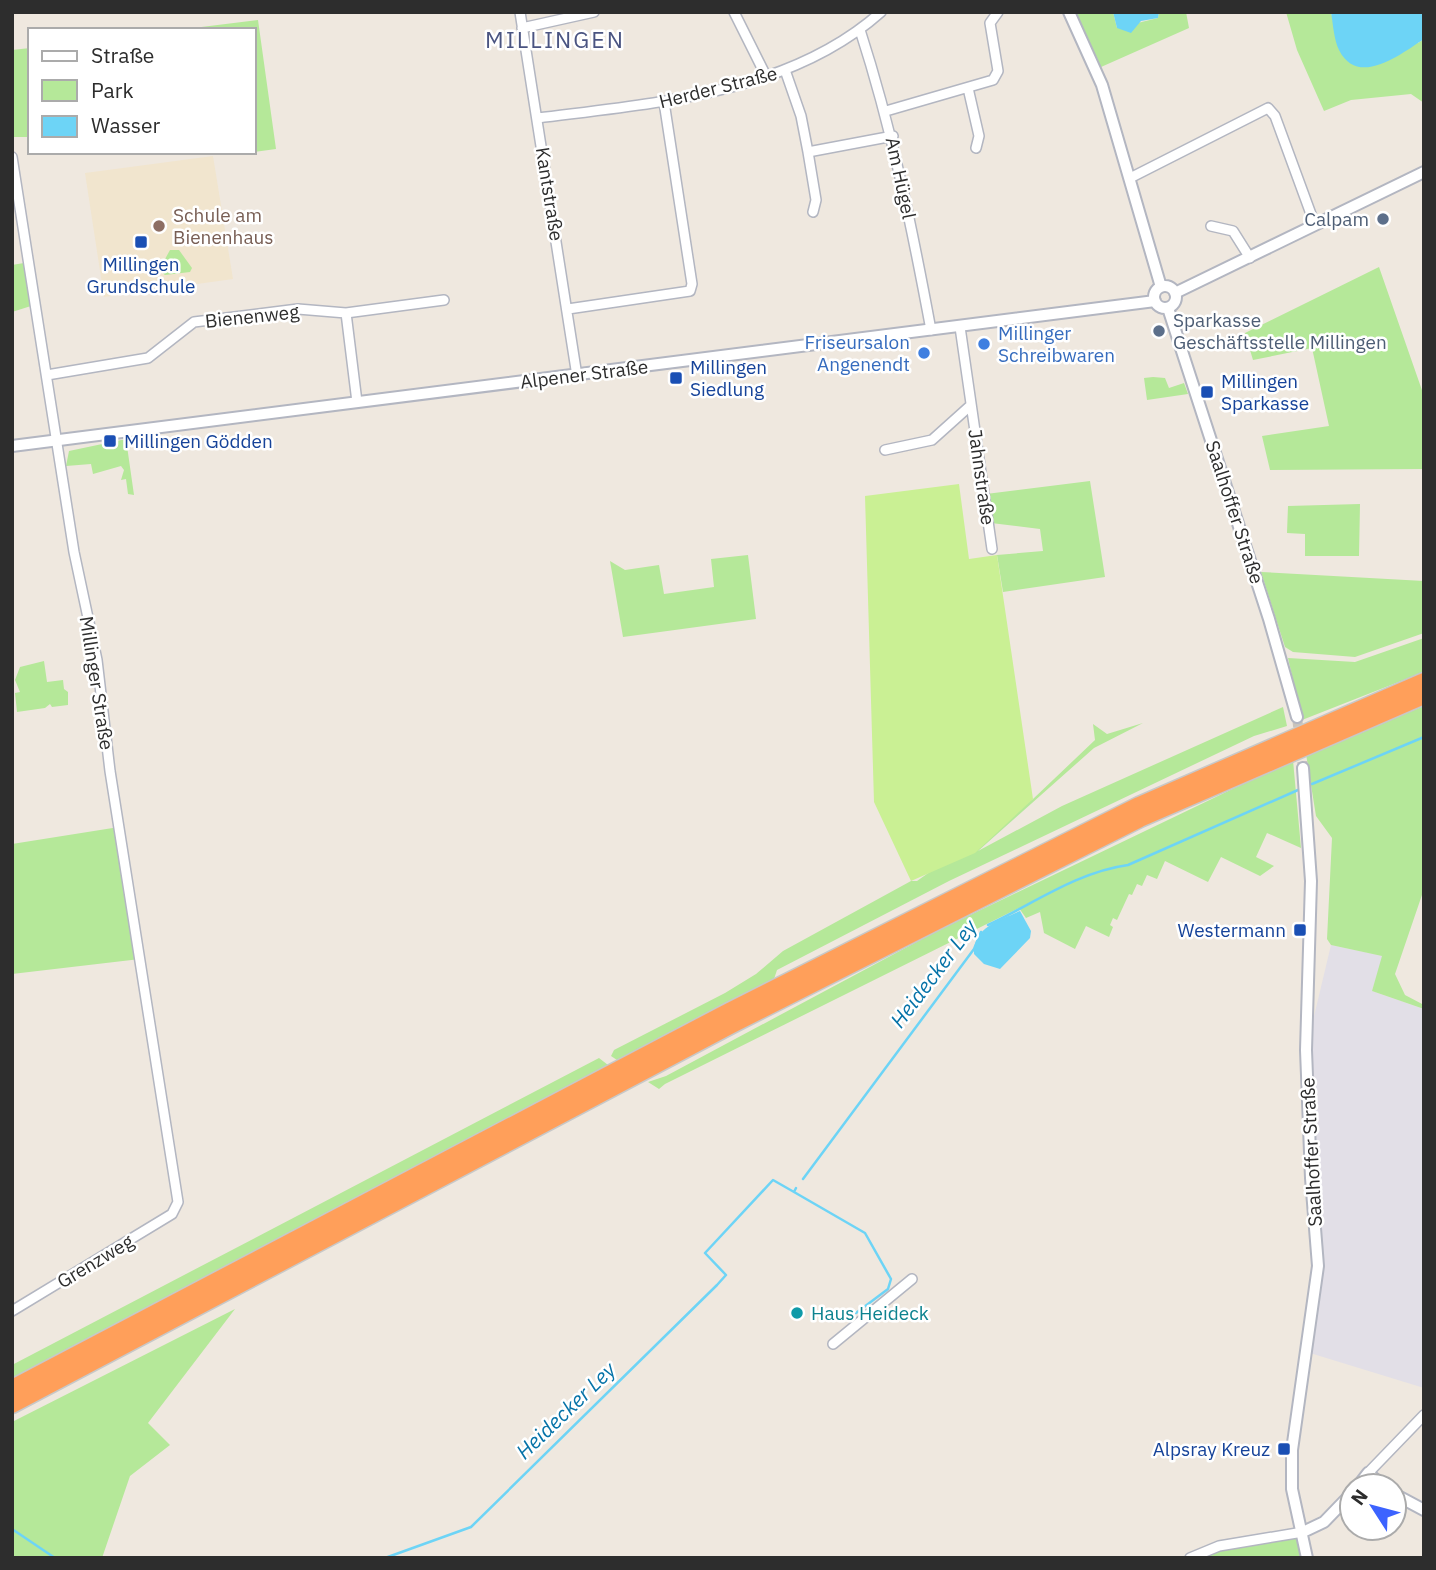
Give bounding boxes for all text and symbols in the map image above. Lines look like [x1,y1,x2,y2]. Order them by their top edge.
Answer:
district label: MILLINGEN [485,24,625,54]
legend [28,28,256,154]
text: Straße [91,41,154,69]
street label: Herder Straße [656,61,780,113]
text: Park [91,76,134,104]
text: Wasser [91,111,161,139]
street label: Am Hügel [881,135,921,221]
street label: Kantstraße [531,145,569,243]
place label: Schule am Bienenhaus [173,203,274,249]
place label: Calpam [1304,207,1369,231]
marker: Calpam [1375,211,1391,227]
marker: Schule am Bienenhaus [151,218,167,234]
marker: Millingen Grundschule [133,234,149,250]
place label: Millingen Grundschule [87,252,195,298]
street label: Bienenweg [204,299,300,333]
place label: Sparkasse Geschäftsstelle Millingen [1173,308,1387,354]
place label: Millinger Schreibwaren [998,321,1115,367]
marker: Sparkasse Geschäftsstelle Millingen [1151,323,1167,339]
place label: Friseursalon Angenendt [805,330,910,376]
marker: Millinger Schreibwaren [976,336,992,352]
marker: Friseursalon Angenendt [916,345,932,361]
street label: Alpener Straße [519,354,649,394]
place label: Millingen Siedlung [690,355,767,401]
place label: Millingen Sparkasse [1221,369,1309,415]
marker: Millingen Siedlung [668,370,684,386]
marker: Millingen Sparkasse [1199,384,1215,400]
street label: Jahnstraße [963,427,1001,527]
place label: Millingen Gödden [124,429,273,453]
marker: Millingen Gödden [102,433,118,449]
street label: Saalhoffer Straße [1201,437,1269,587]
street label: Millinger Straße [75,614,119,752]
water label: Heidecker Ley [883,913,983,1033]
place label: Westermann [1177,918,1286,942]
marker: Westermann [1292,922,1308,938]
street label: Saalhoffer Straße [1295,1077,1327,1227]
street label: Grenzweg [52,1229,138,1293]
place label: Haus Heideck [811,1301,929,1325]
marker: Haus Heideck [789,1305,805,1321]
water label: Heidecker Ley [509,1355,622,1465]
place label: Alpsray Kreuz [1153,1437,1270,1461]
marker: Alpsray Kreuz [1276,1441,1292,1457]
north arrow [1338,1472,1408,1542]
text: N [1345,1484,1373,1510]

